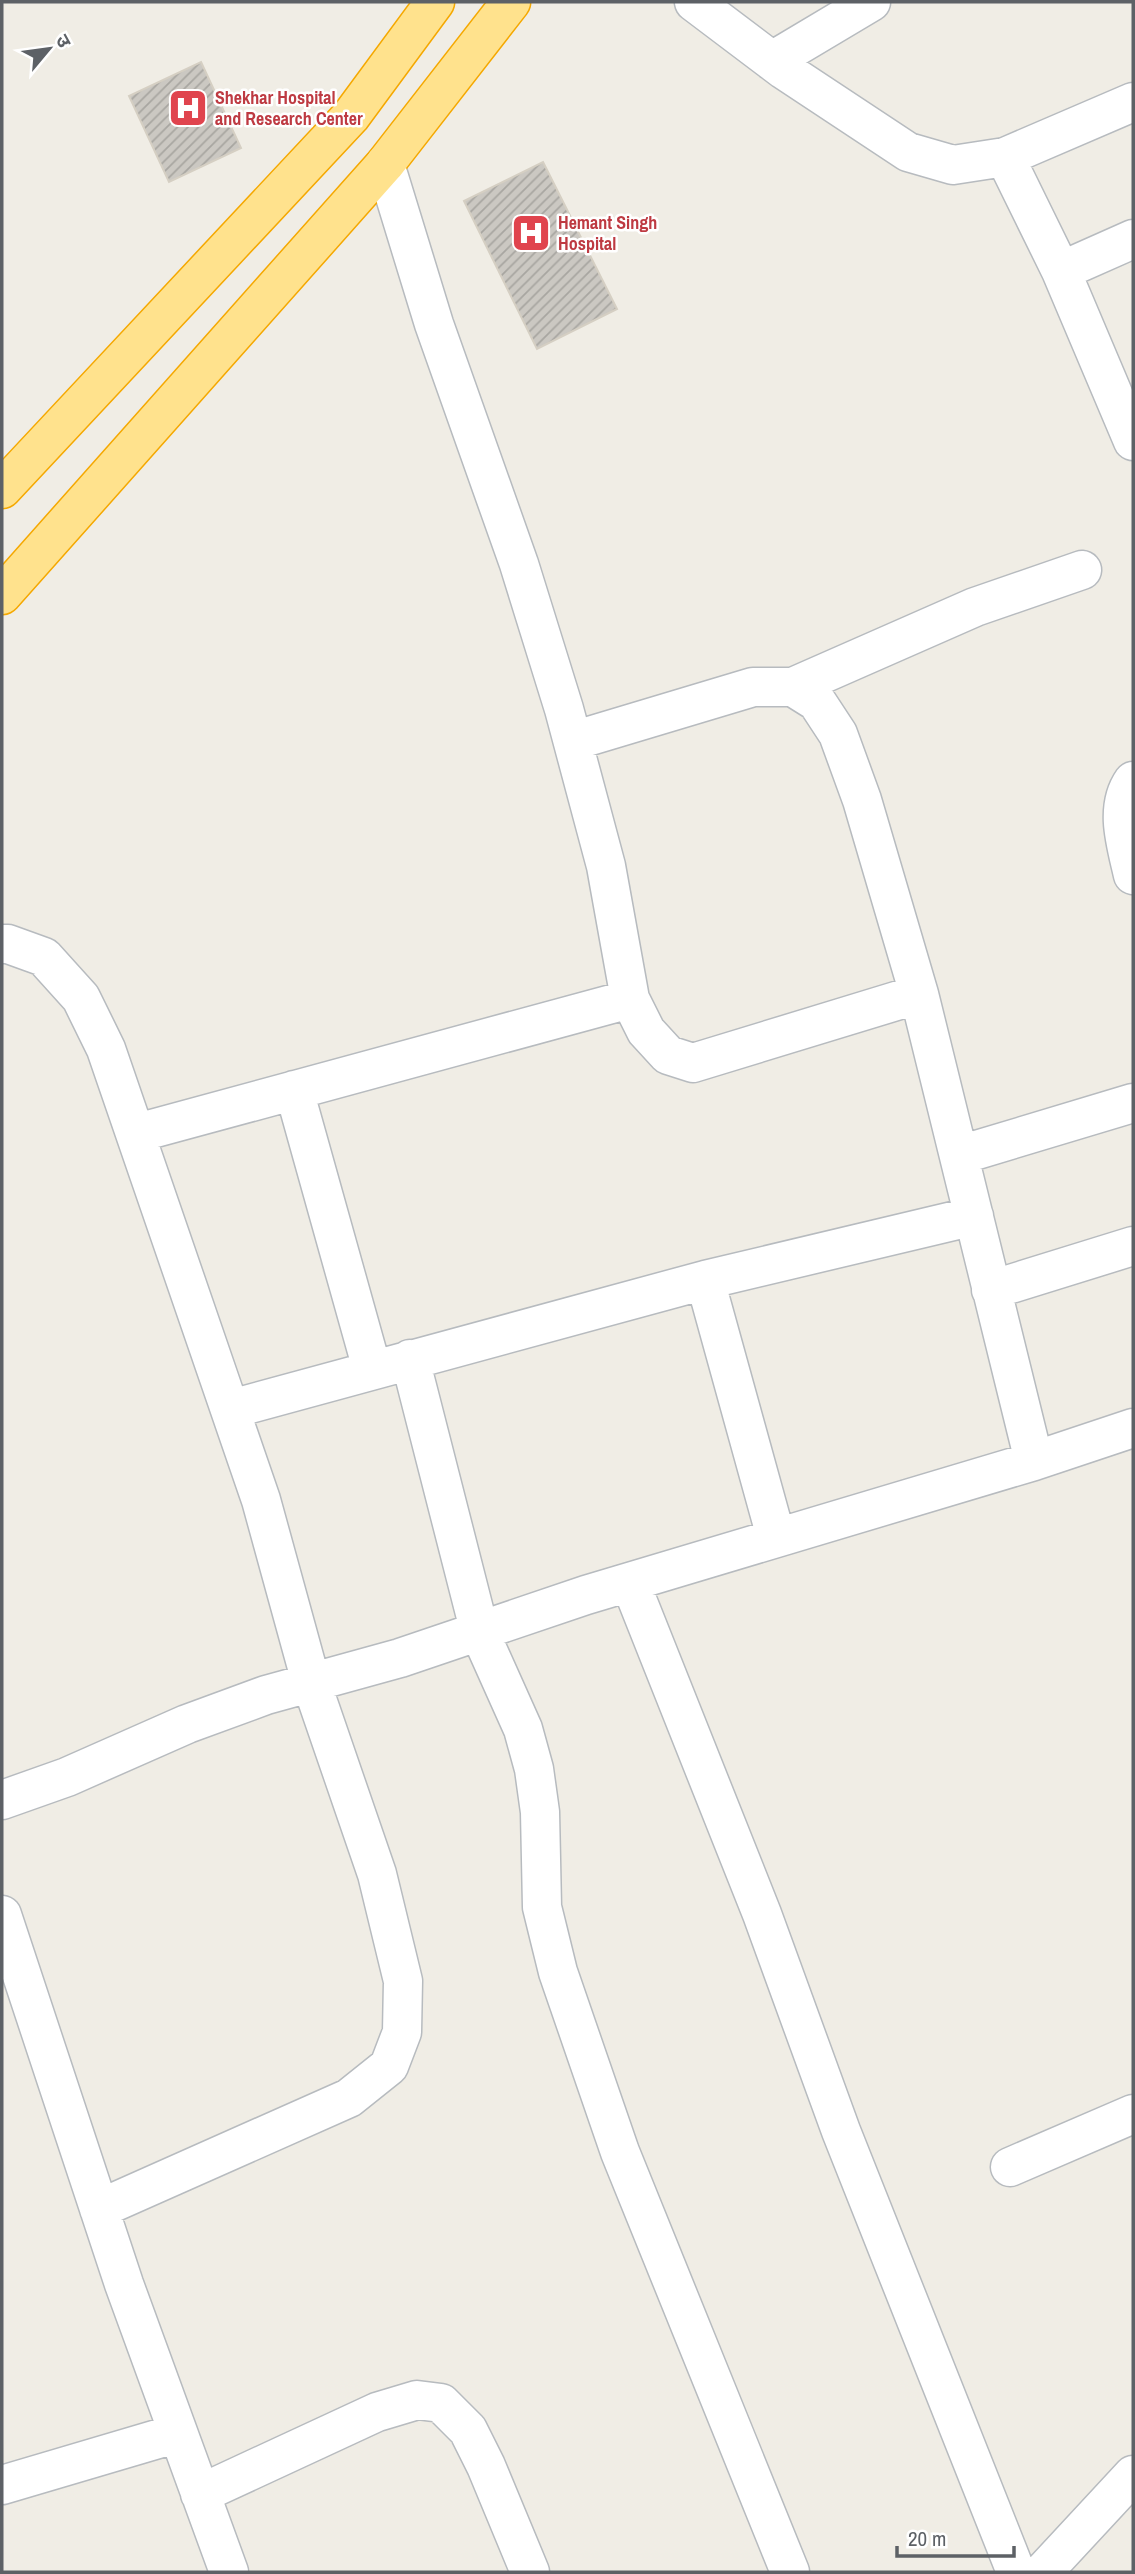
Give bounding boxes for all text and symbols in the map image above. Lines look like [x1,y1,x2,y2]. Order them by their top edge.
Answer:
north arrow [14,14,84,84]
text: उ [50,30,78,53]
place label: Shekhar Hospital and Research Center [215,85,363,131]
hospital icon: Shekhar Hospital and Research Center [167,87,209,129]
place label: Hemant Singh Hospital [558,210,657,256]
hospital icon: Hemant Singh Hospital [510,212,552,254]
scale bar [897,2514,1014,2558]
text: 20 m [908,2524,946,2553]

